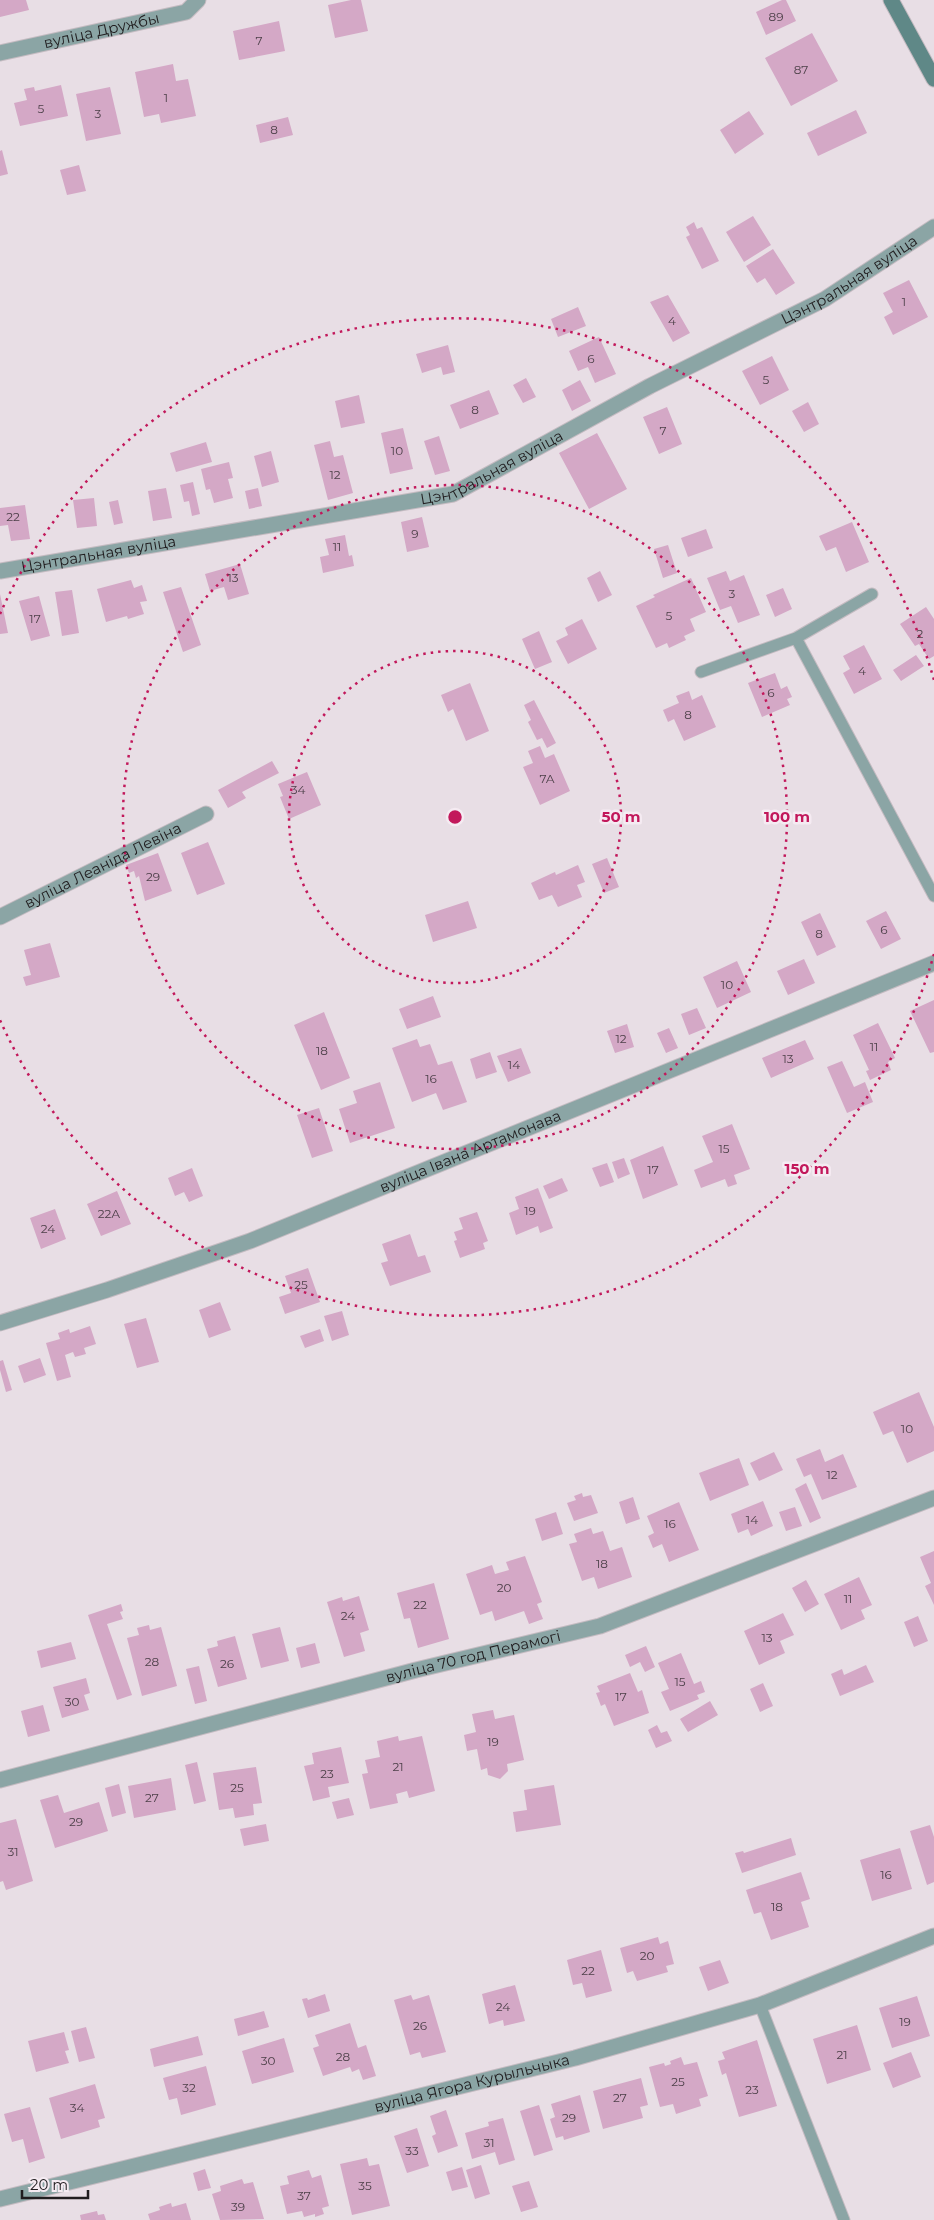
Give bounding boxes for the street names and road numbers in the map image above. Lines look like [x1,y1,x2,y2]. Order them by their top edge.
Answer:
street label: вуліца Дружбы [42,8,161,52]
street label: Цэнтральная вуліца [778,231,921,328]
street label: Цэнтральная вуліца [419,426,566,508]
street label: Цэнтральная вуліца [20,531,177,576]
street label: вуліца Леаніда Левіна [21,818,184,912]
street label: вуліца Івана Артамонава [377,1106,564,1196]
street label: вуліца 70 год Перамогі [383,1626,562,1687]
street label: вуліца Ягора Курыльчыка [372,2050,572,2116]

